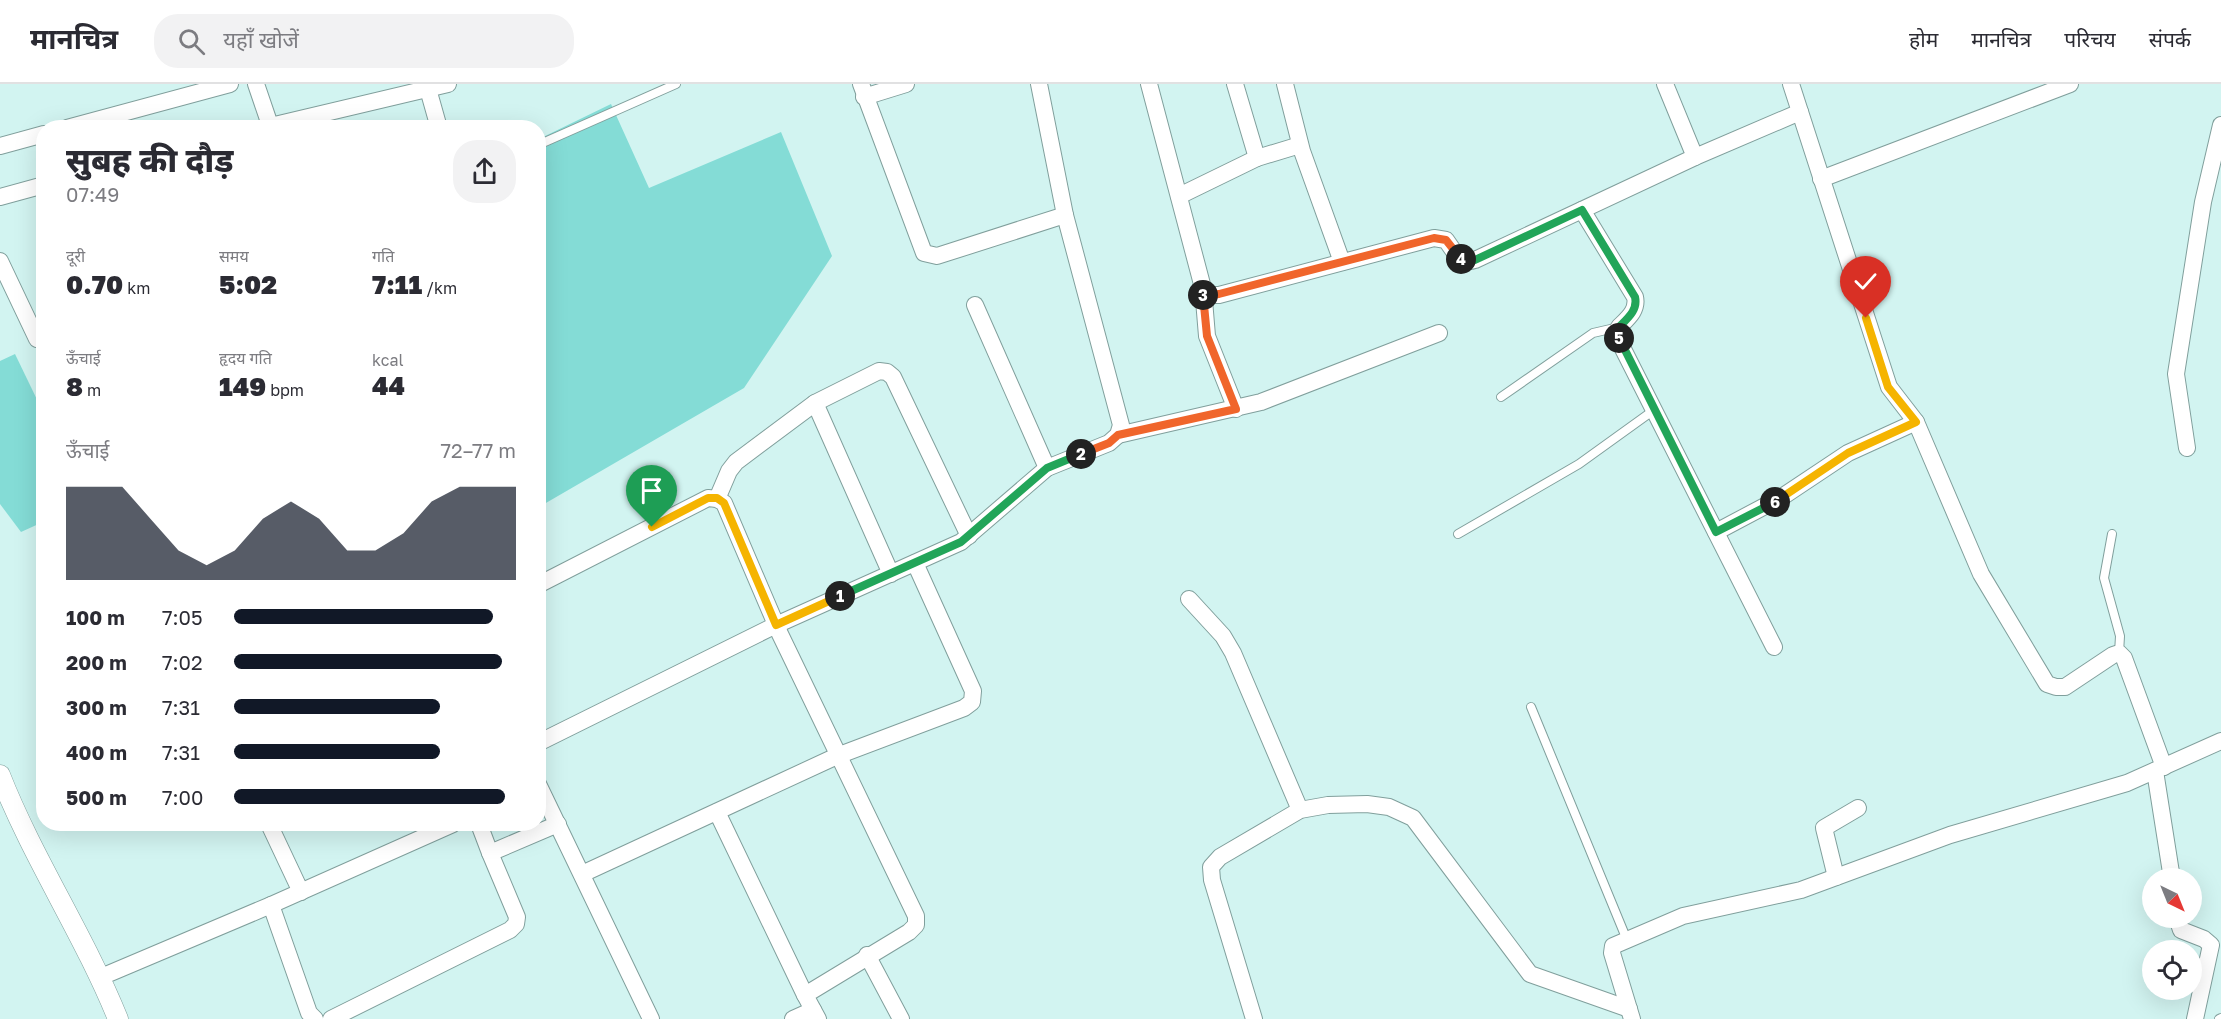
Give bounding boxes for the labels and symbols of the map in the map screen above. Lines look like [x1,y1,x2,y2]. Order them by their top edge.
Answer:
pin: 4 [1446,244,1476,274]
pin [1840,256,1891,318]
pin: 3 [1188,280,1218,310]
pin: 5 [1604,323,1634,353]
pin: 2 [1066,439,1096,469]
pin [626,465,677,527]
pin: 6 [1760,487,1790,517]
pin: 1 [825,581,855,611]
north arrow [2142,868,2202,928]

